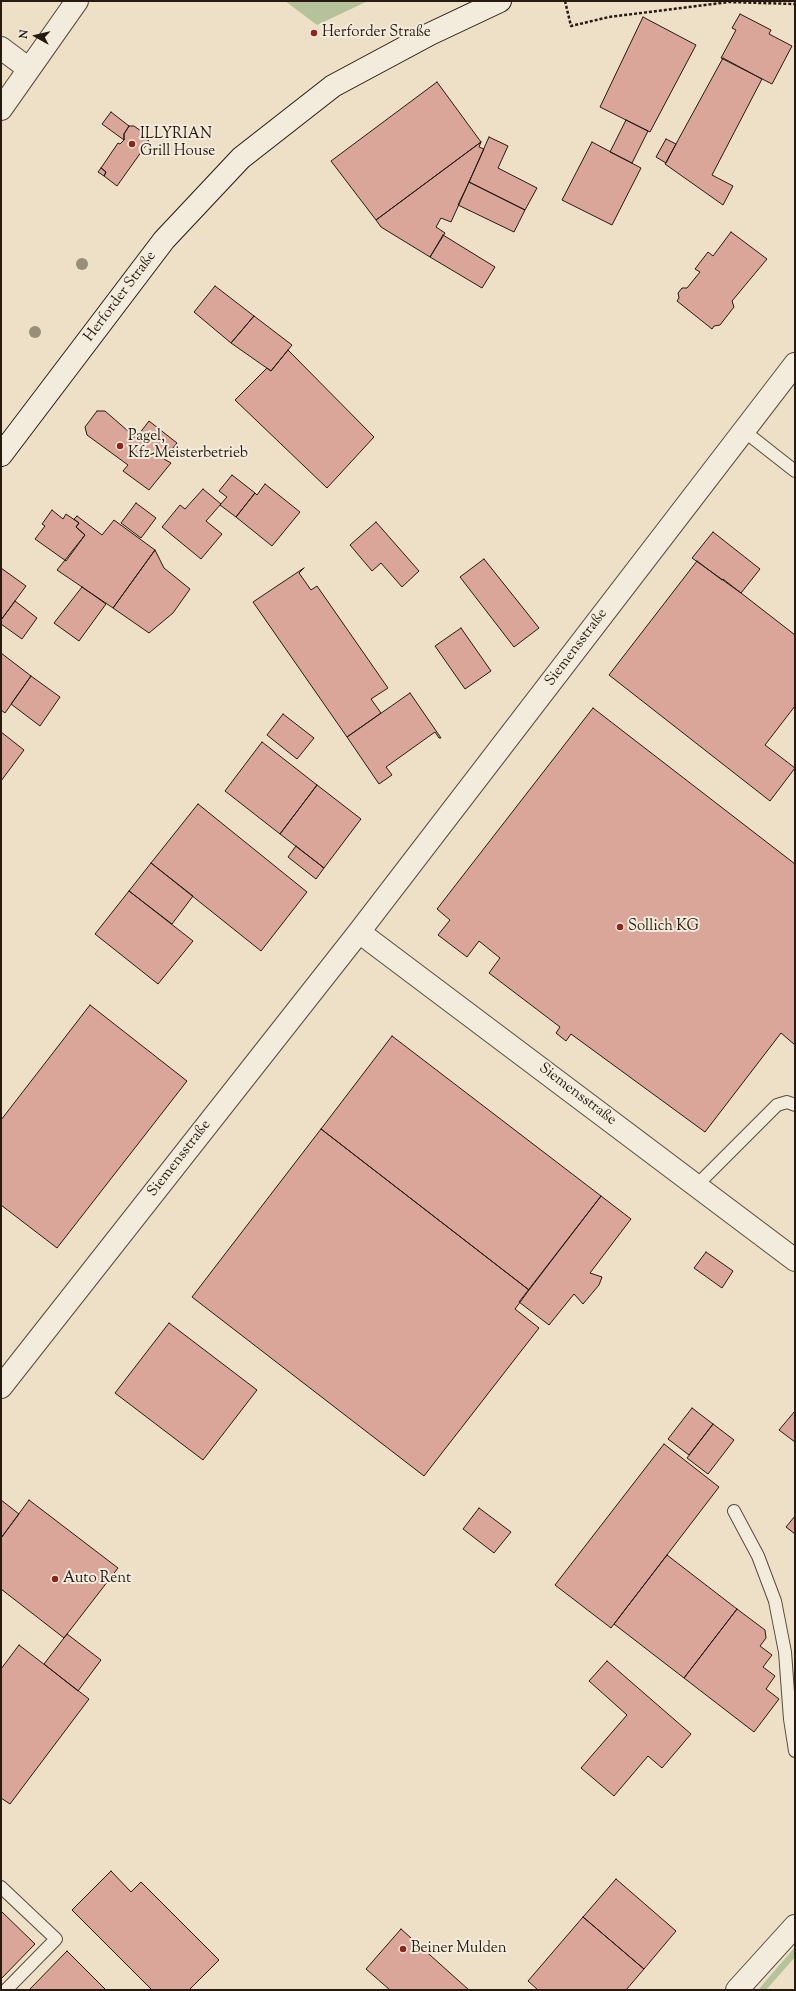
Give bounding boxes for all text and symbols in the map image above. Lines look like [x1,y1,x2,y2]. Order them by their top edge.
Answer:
north arrow [16,16,56,56]
place label: Herforder Straße [322,24,431,42]
marker: Herforder Straße [309,28,319,38]
text: N [16,29,33,40]
place label: ILLYRIAN Grill House [140,126,215,161]
marker: ILLYRIAN Grill House [127,139,137,149]
street label: Herforder Straße [81,248,161,346]
place label: Pagel, Kfz-Meisterbetrieb [128,428,248,463]
marker: Pagel, Kfz-Meisterbetrieb [115,441,125,451]
street label: Siemensstraße [542,606,612,690]
place label: Sollich KG [628,918,699,936]
marker: Sollich KG [615,922,625,932]
street label: Siemensstraße [535,1060,619,1130]
street label: Siemensstraße [144,1117,216,1201]
place label: Auto Rent [63,1570,131,1588]
marker: Auto Rent [50,1574,60,1584]
place label: Beiner Mulden [411,1940,507,1958]
marker: Beiner Mulden [398,1944,408,1954]

